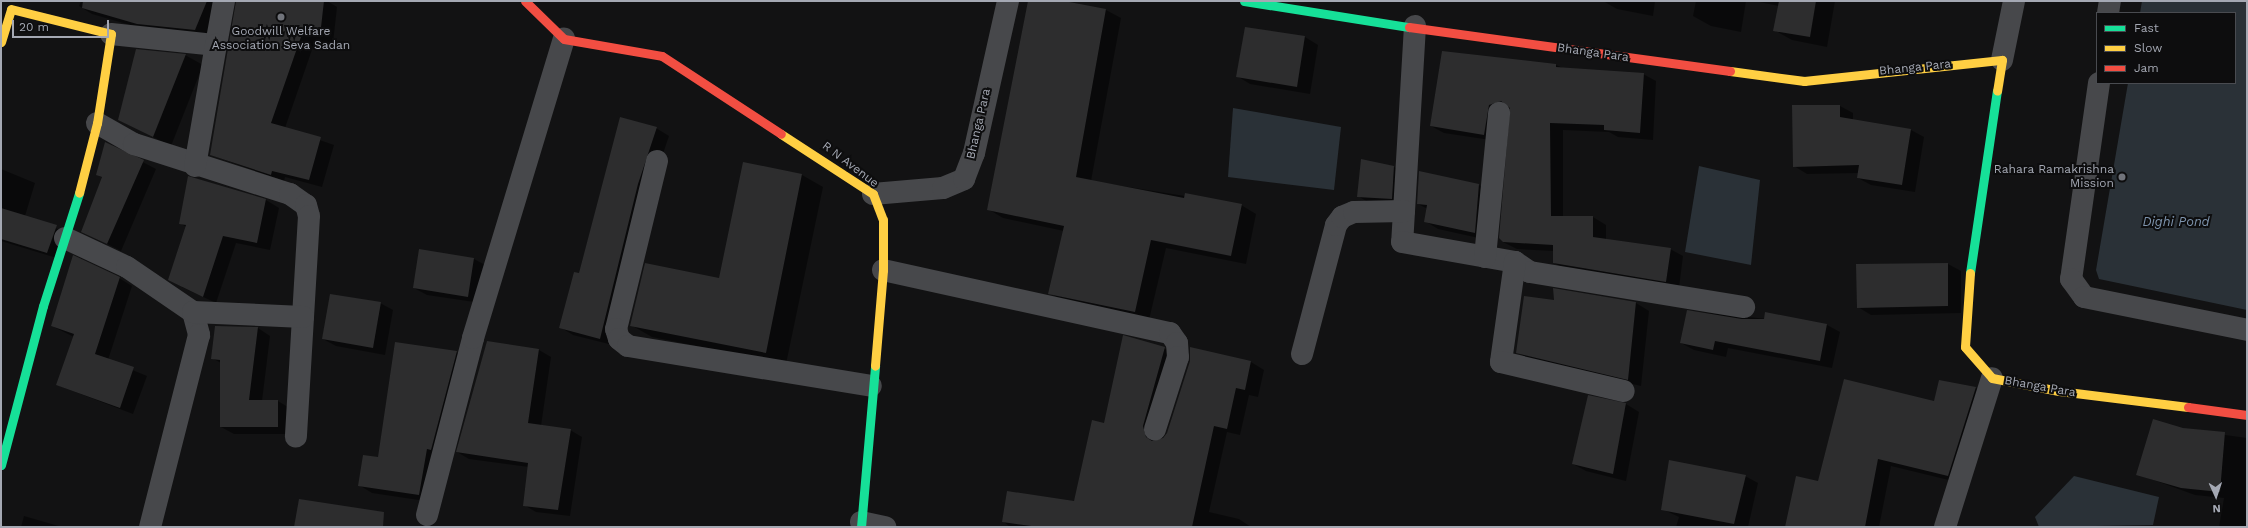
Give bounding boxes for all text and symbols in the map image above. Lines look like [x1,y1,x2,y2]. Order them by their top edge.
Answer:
marker: Goodwill Welfare Association Seva Sadan [275,11,287,23]
scale bar [14,12,111,38]
legend [2096,12,2236,84]
text: 20 m [19,20,49,34]
text: Fast [2134,21,2159,35]
place label: Goodwill Welfare Association Seva Sadan [212,25,350,53]
street label: Bhanga Para [1556,41,1630,65]
text: Slow [2134,41,2162,55]
street label: Bhanga Para [1878,57,1952,79]
text: Jam [2134,61,2159,75]
street label: Bhanga Para [964,87,994,161]
street label: R N Avenue [819,139,881,191]
place label: Rahara Ramakrishna Mission [1994,163,2114,191]
marker: Rahara Ramakrishna Mission [2117,172,2127,182]
water label: Dighi Pond [2142,214,2210,230]
street label: Bhanga Para [2003,374,2077,400]
north arrow [2196,476,2236,516]
text: N [2212,502,2221,515]

